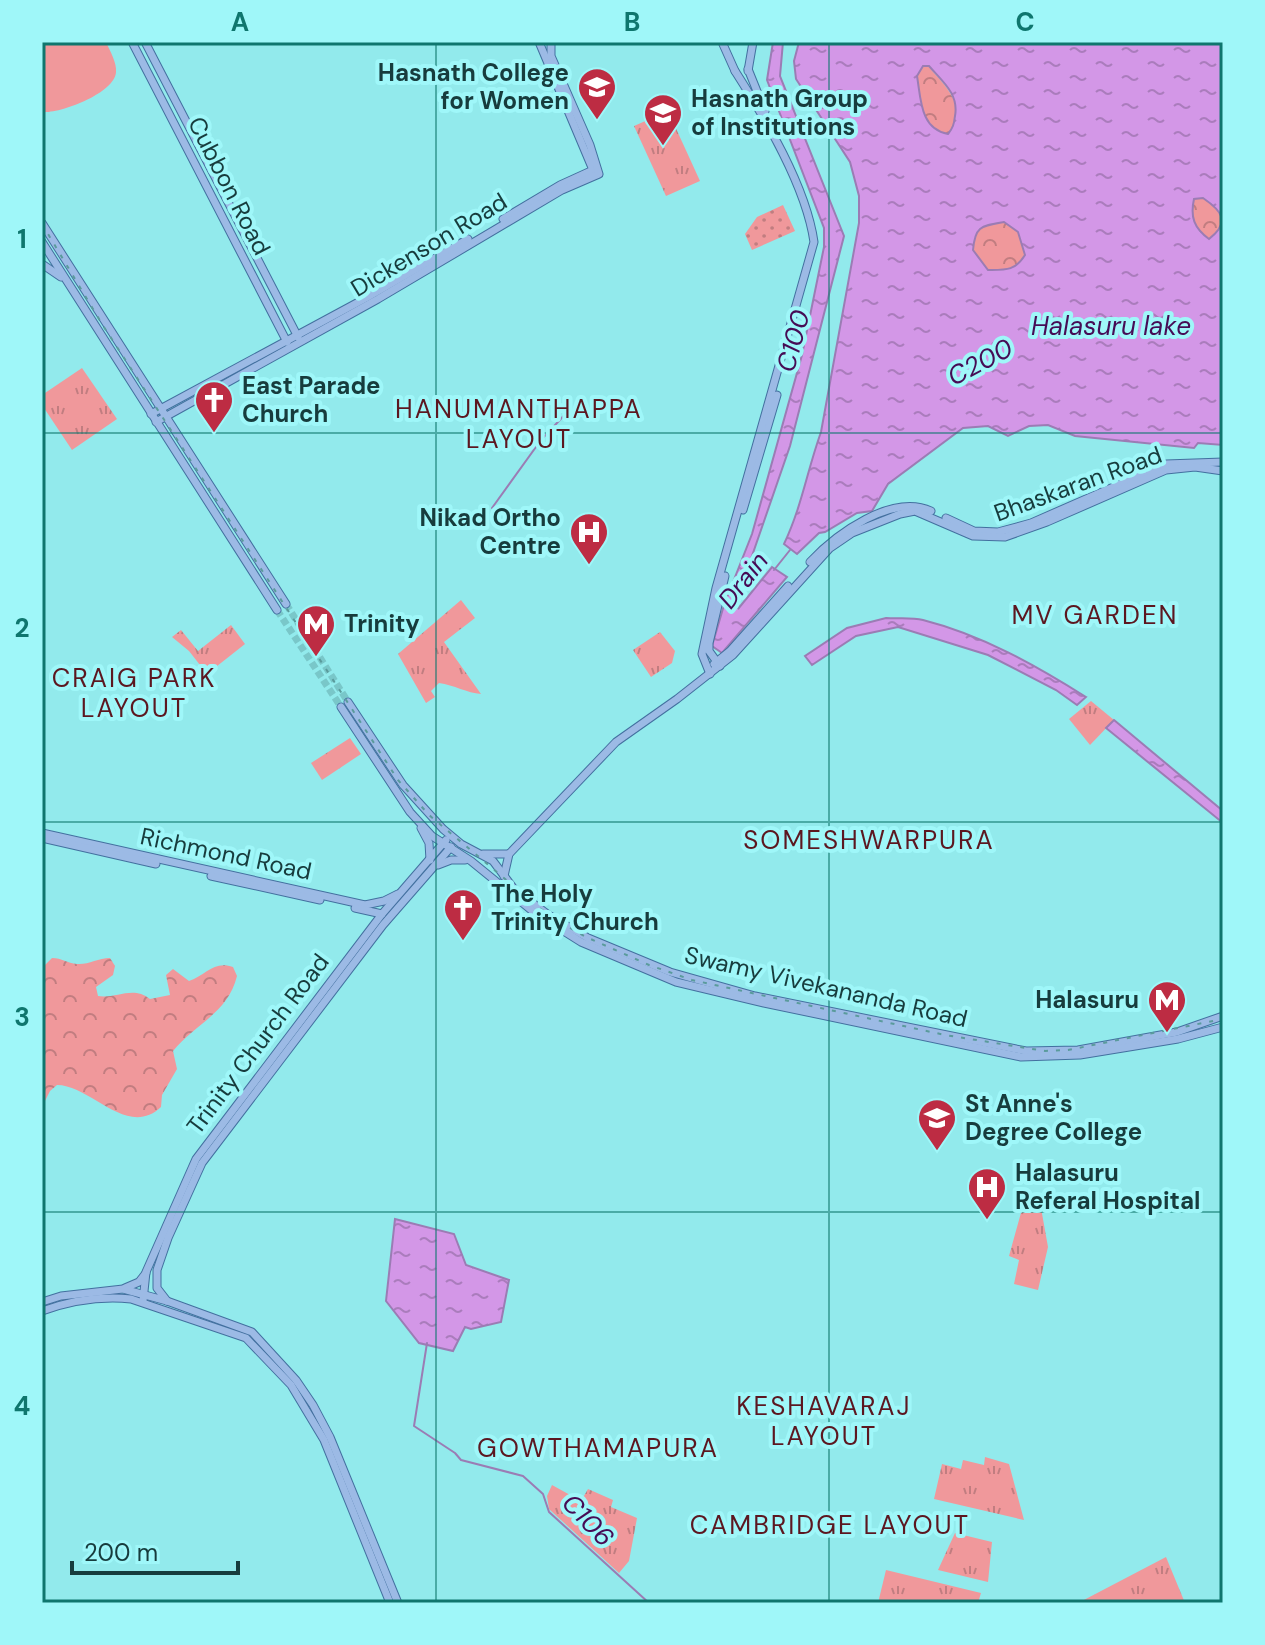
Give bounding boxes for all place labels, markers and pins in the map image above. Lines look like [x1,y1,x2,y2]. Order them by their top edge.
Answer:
place label: Hasnath College for Women [378,57,569,116]
school or university icon: Hasnath College for Women [576,66,618,121]
place label: Hasnath Group of Institutions [691,83,868,142]
school or university icon: Hasnath Group of Institutions [642,92,684,147]
place label: East Parade Church [242,370,381,429]
church icon: East Parade Church [193,379,235,434]
place label: Nikad Ortho Centre [420,502,561,561]
hospital icon: Nikad Ortho Centre [568,511,610,566]
metro station icon: Trinity [295,603,337,658]
place label: Trinity [344,608,420,639]
place label: The Holy Trinity Church [491,878,659,937]
church icon: The Holy Trinity Church [442,887,484,942]
metro station icon: Halasuru [1146,979,1188,1034]
place label: Halasuru [1035,984,1139,1015]
place label: St Anne's Degree College [965,1088,1142,1147]
school or university icon: St Anne's Degree College [916,1097,958,1152]
place label: Halasuru Referal Hospital [1015,1157,1200,1216]
hospital icon: Halasuru Referal Hospital [966,1166,1008,1221]

